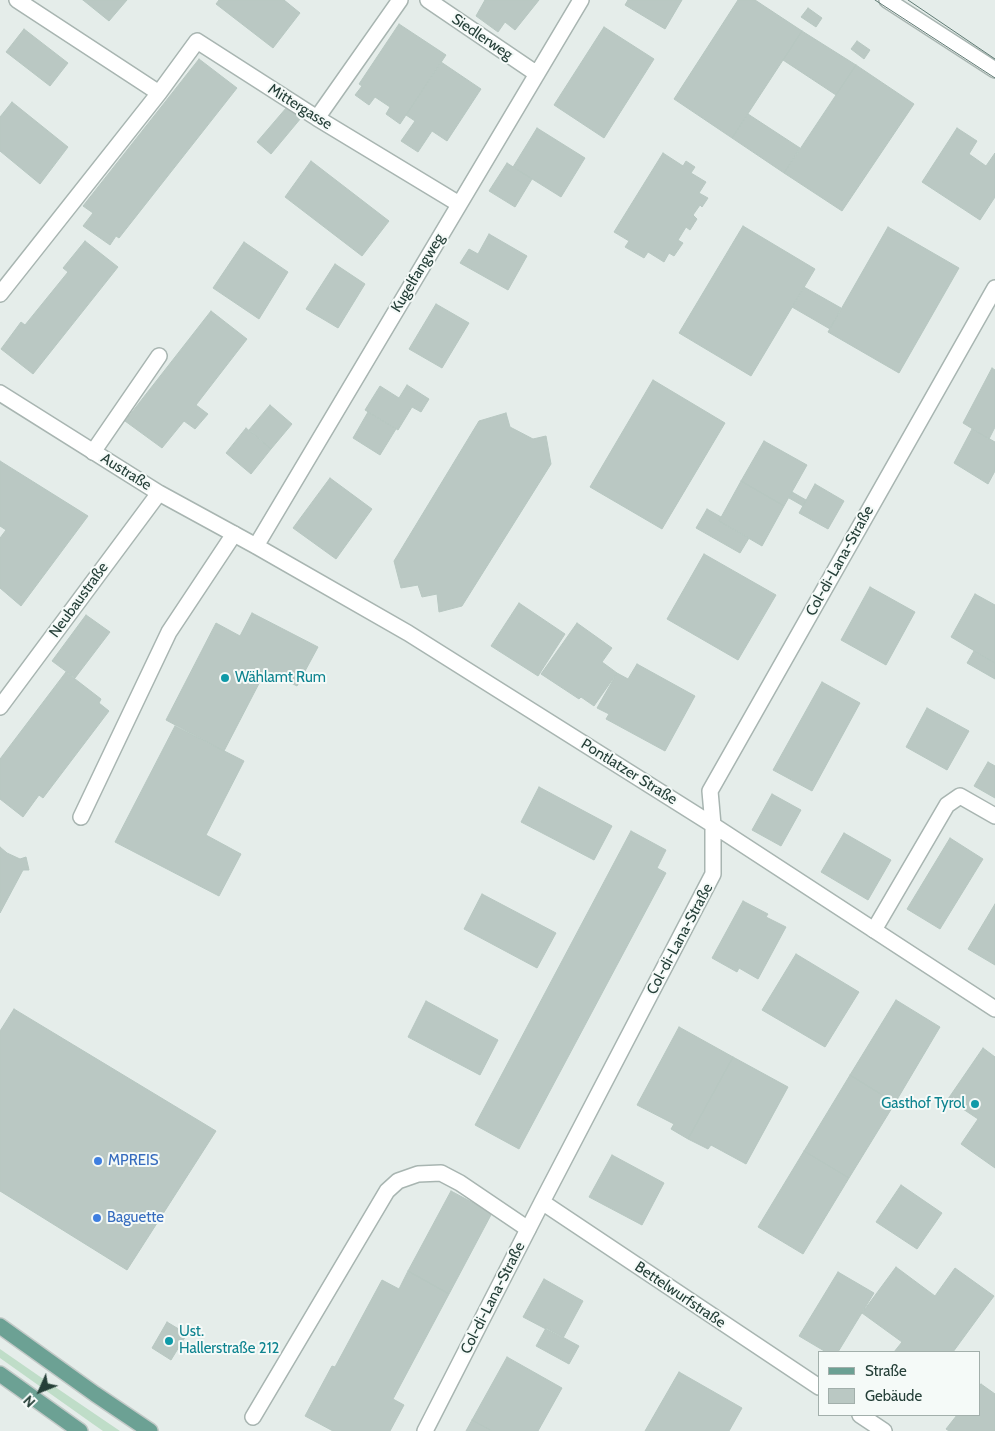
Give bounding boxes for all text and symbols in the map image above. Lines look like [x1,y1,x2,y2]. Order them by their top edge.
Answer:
street label: Siedlerweg [448,10,516,64]
street label: Mittergasse [265,80,335,134]
street label: Kugelfangweg [387,230,449,316]
street label: Austraße [97,449,155,495]
street label: Col-di-Lana-Straße [802,503,878,619]
street label: Neubaustraße [46,559,112,641]
place label: Wählamt Rum [235,669,326,687]
marker: Wählamt Rum [219,672,231,684]
street label: Pontlatzer Straße [578,735,680,809]
street label: Col-di-Lana-Straße [643,880,717,998]
place label: Gasthof Tyrol [881,1095,965,1113]
marker: Gasthof Tyrol [969,1098,981,1110]
place label: MPREIS [108,1152,159,1170]
marker: MPREIS [92,1155,104,1167]
place label: Baguette [107,1209,164,1227]
marker: Baguette [91,1212,103,1224]
street label: Col-di-Lana-Straße [457,1239,529,1357]
street label: Bettelwurfstraße [631,1258,729,1332]
place label: Ust. Hallerstraße 212 [179,1323,279,1358]
marker: Ust. Hallerstraße 212 [163,1335,175,1347]
legend [818,1351,980,1416]
text: Straße [865,1362,907,1380]
north arrow [15,1366,65,1416]
text: Gebäude [865,1387,922,1405]
text: N [19,1392,39,1411]

